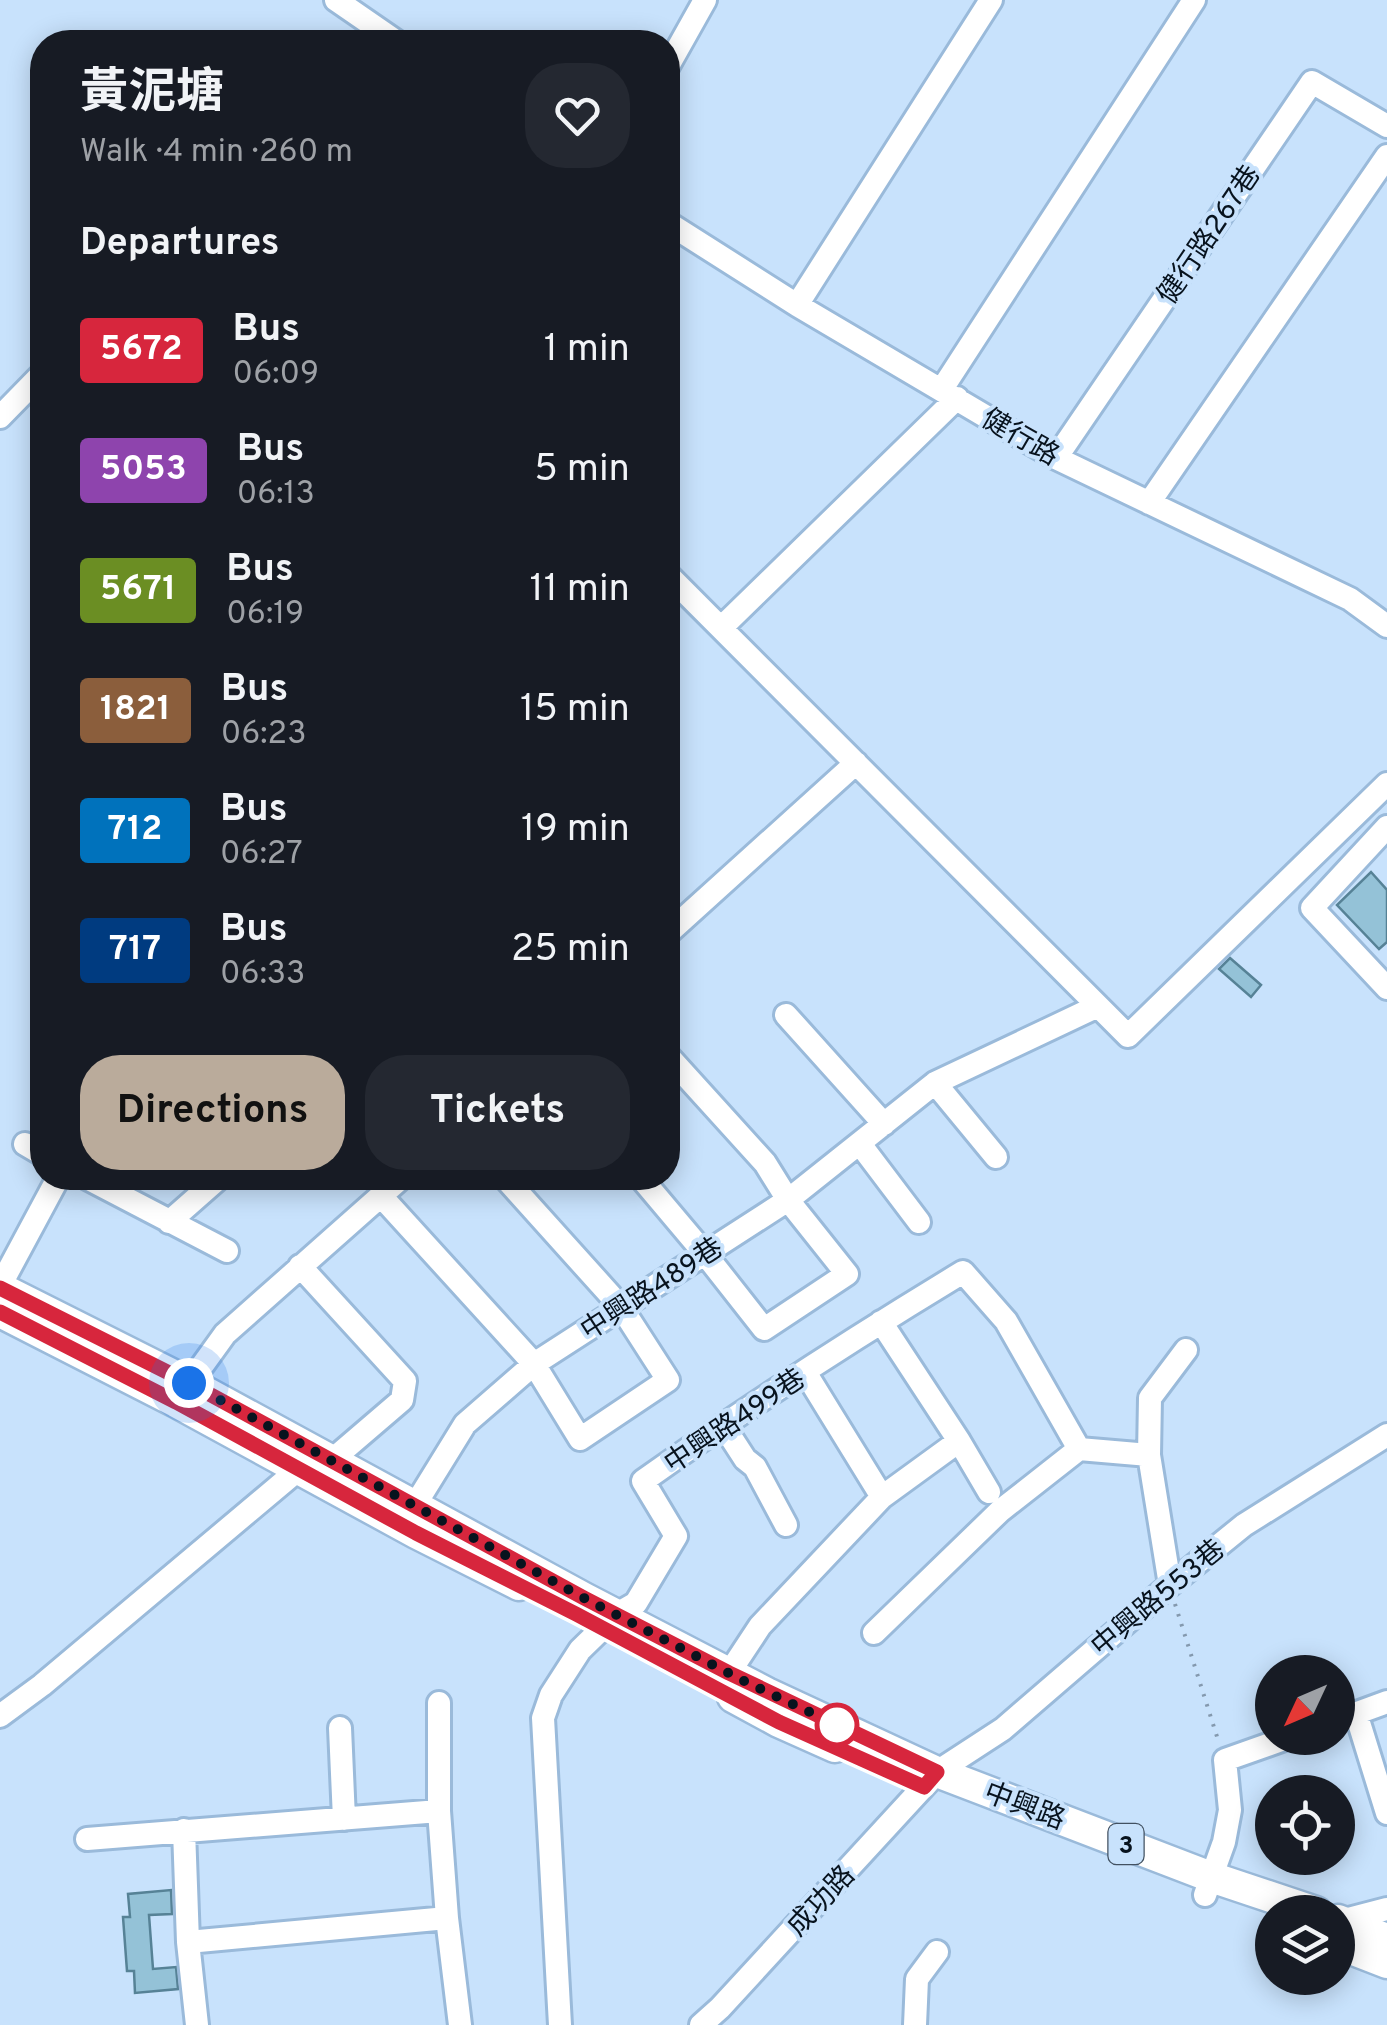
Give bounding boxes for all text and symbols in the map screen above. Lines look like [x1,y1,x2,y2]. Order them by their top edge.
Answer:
button: heart [525,63,630,168]
text: 黃泥塘 [80,65,224,125]
text: Walk · 4 min · 260 m [80,133,353,173]
street label: 健行路267巷 [1151,159,1270,312]
text: Departures [80,220,280,269]
text: Bus [233,306,300,355]
text: 1 min [544,326,630,375]
text: 5672 [100,328,183,372]
text: 06:09 [233,355,319,395]
street label: 健行路 [974,402,1065,475]
text: Bus [237,426,304,475]
text: 5 min [534,446,630,495]
text: 5053 [100,448,187,492]
text: 06:13 [237,475,315,515]
text: Bus [226,546,294,595]
text: 11 min [529,566,630,615]
text: 5671 [100,568,176,612]
text: 06:19 [226,595,304,635]
text: Bus [221,666,288,715]
text: 15 min [520,686,630,735]
text: 1821 [100,688,171,732]
text: 06:23 [221,715,306,755]
text: Bus [220,786,287,835]
text: 19 min [521,806,630,855]
text: 712 [108,808,162,852]
text: 06:27 [220,835,303,875]
text: Bus [220,906,287,955]
text: 25 min [511,926,630,975]
text: 717 [109,928,161,972]
text: 06:33 [220,955,305,995]
button: Directions [80,1055,345,1170]
button: Tickets [365,1055,630,1170]
street label: 中興路489巷 [575,1231,731,1350]
your location [164,1358,214,1408]
street label: 中興路499巷 [658,1362,813,1483]
street label: 中興路553巷 [1085,1533,1233,1666]
north arrow [1255,1655,1355,1755]
map controls [1255,1655,1355,1995]
unlabelled marker [816,1704,858,1746]
button: locate [1255,1775,1355,1875]
street label: 中興路 [978,1776,1070,1840]
road number: 3 [1108,1824,1144,1864]
street label: 成功路 [780,1859,864,1945]
button: layers [1255,1895,1355,1995]

